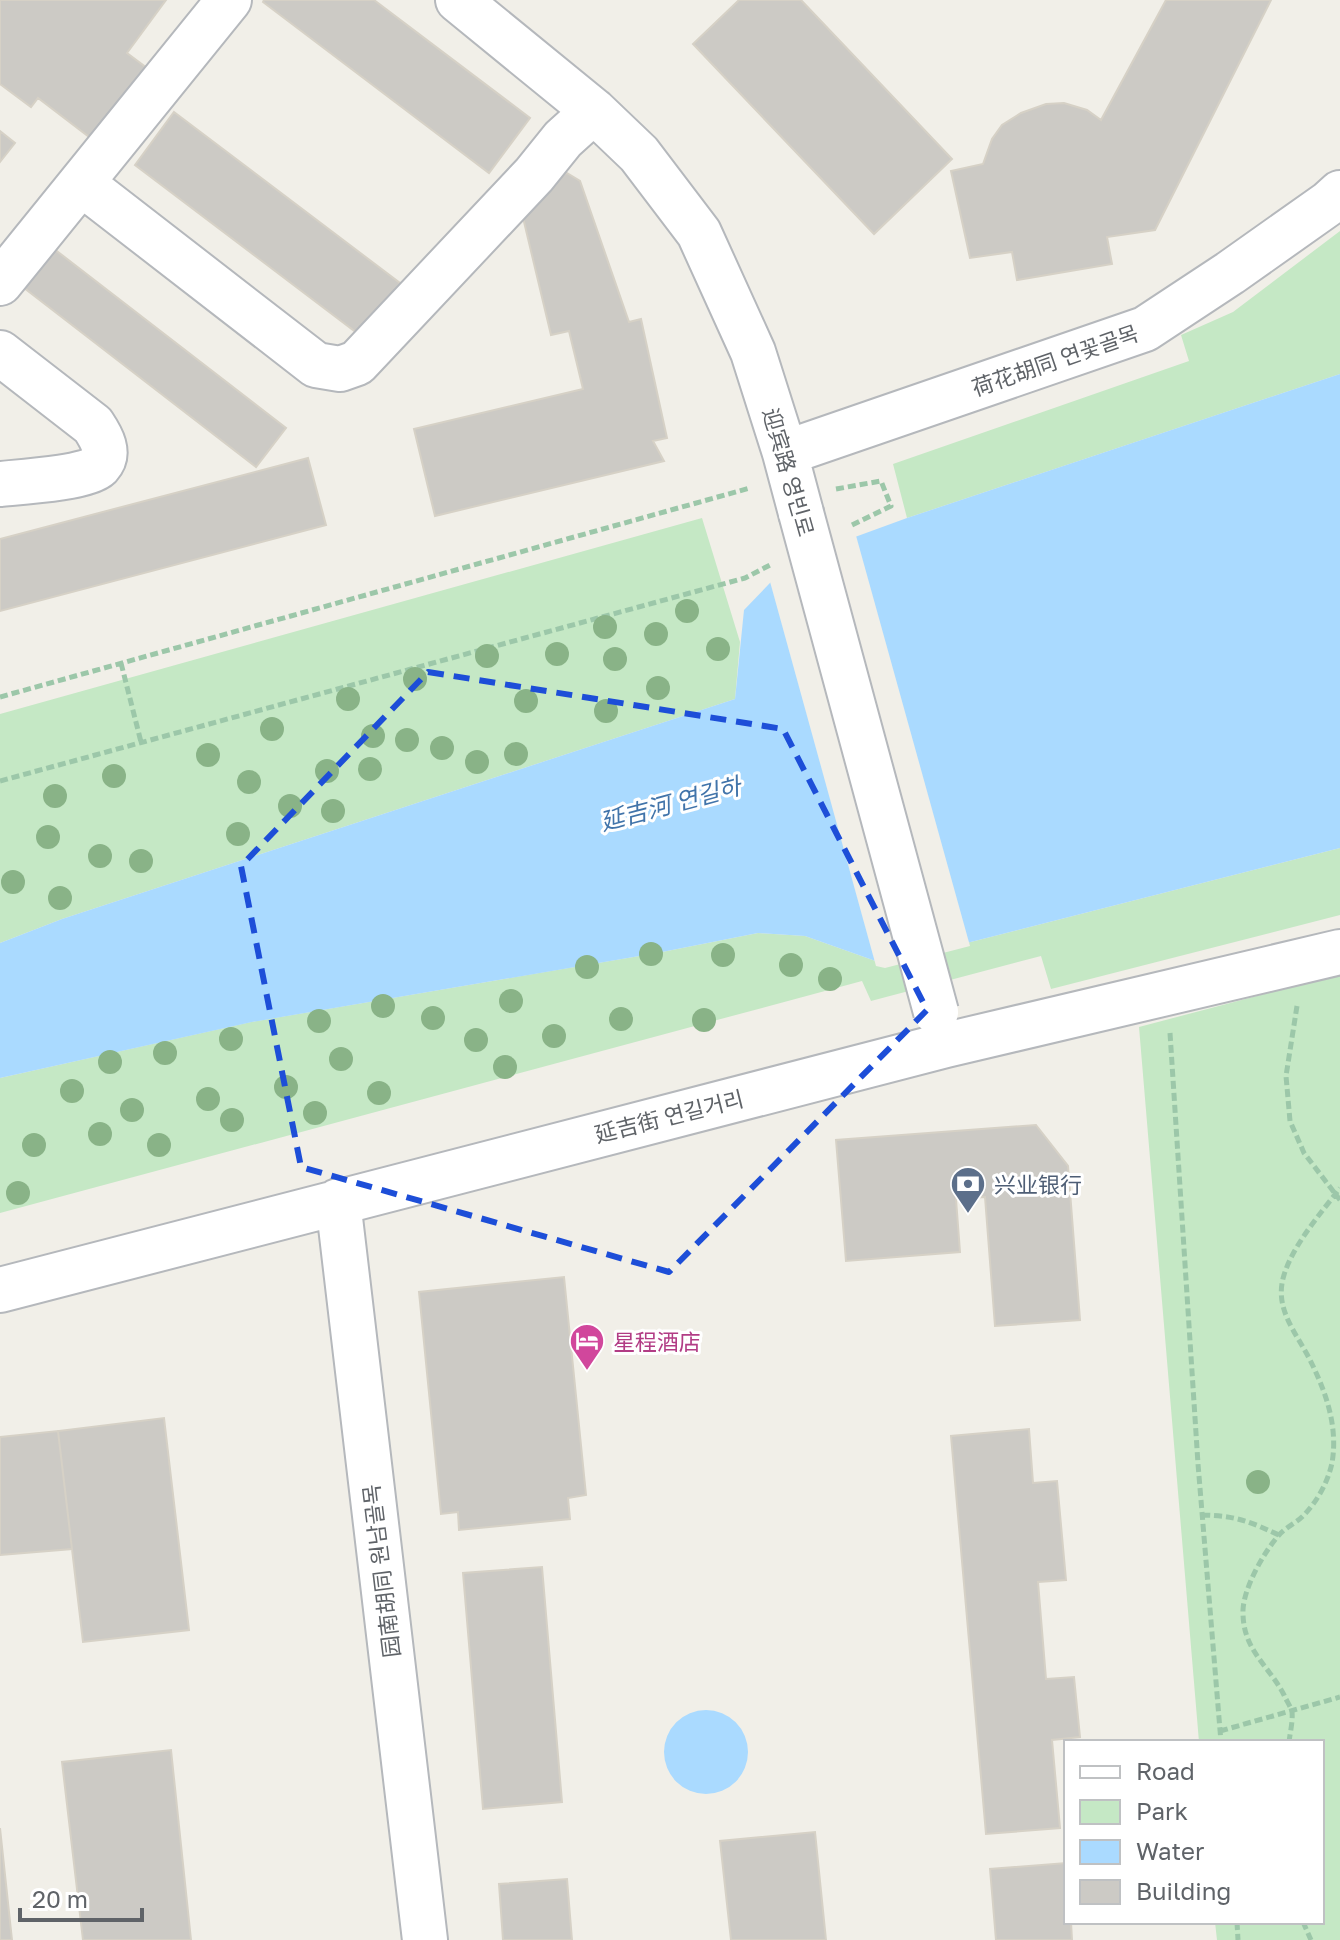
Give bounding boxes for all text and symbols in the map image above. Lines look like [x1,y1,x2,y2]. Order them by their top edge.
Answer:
street label: 荷花胡同 연꽃골목 [968,319,1142,401]
street label: 迎宾路 영빈로 [758,405,820,539]
water label: 延吉河 연길하 [597,770,746,836]
street label: 延吉街 연길거리 [592,1084,746,1148]
bank icon: 兴业银行 [949,1165,987,1215]
place label: 兴业银行 [994,1171,1082,1198]
hotel icon: 星程酒店 [568,1322,606,1372]
place label: 星程酒店 [613,1328,701,1355]
street label: 园南胡同 원남골목 [357,1483,405,1659]
legend [1064,1740,1324,1924]
text: Road [1136,1756,1195,1785]
text: Park [1136,1796,1188,1825]
text: Water [1136,1836,1204,1865]
scale bar [20,1872,142,1922]
text: Building [1136,1876,1231,1905]
text: 20 m [32,1884,88,1913]

